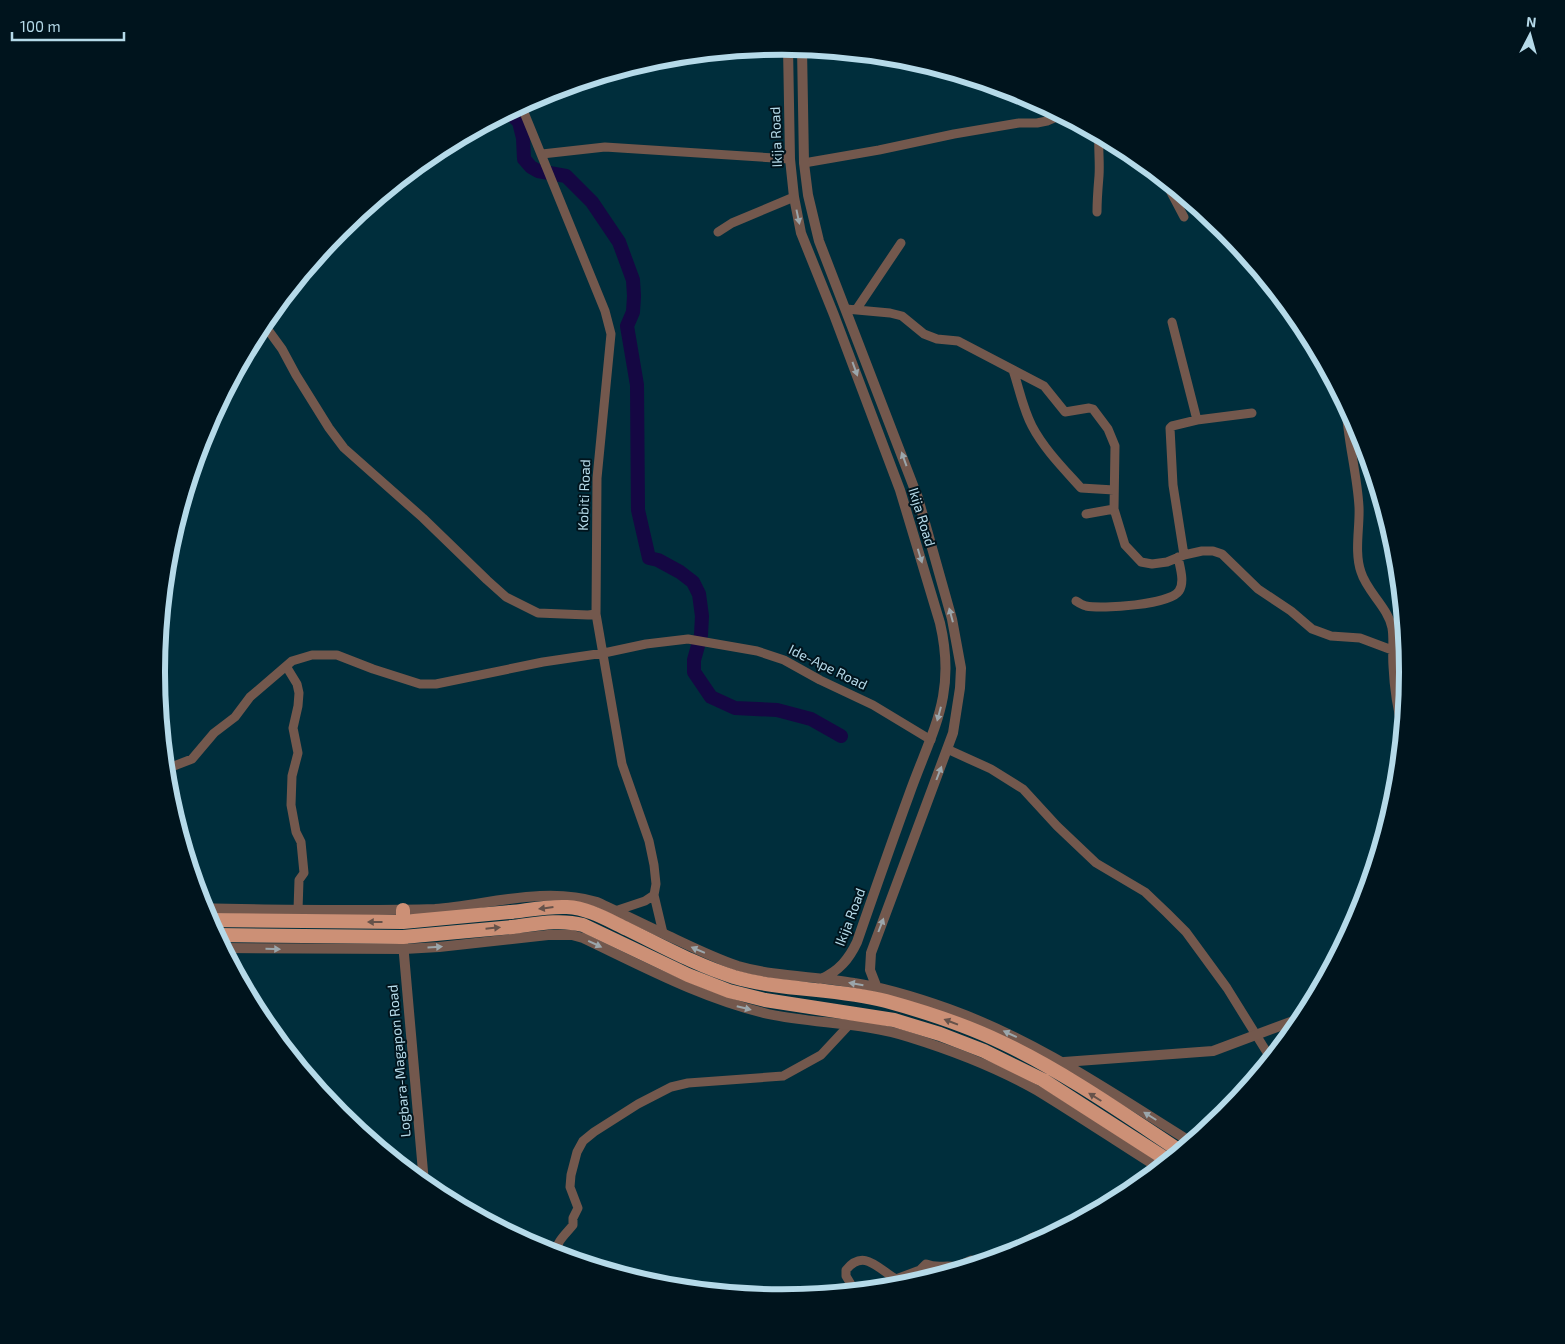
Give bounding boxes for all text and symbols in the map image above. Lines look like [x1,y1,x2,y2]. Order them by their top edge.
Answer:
scale bar [12,10,125,42]
north arrow [1505,10,1555,60]
text: N [1525,13,1537,31]
text: 100 m [20,17,61,35]
street label: Ikija Road [766,106,785,168]
one-way arrow [794,210,802,225]
one-way arrow [851,362,859,377]
one-way arrow [900,451,908,466]
street label: Kobiti Road [574,459,593,531]
street label: Ikija Road [905,485,939,548]
one-way arrow [916,548,924,563]
one-way arrow [947,607,955,622]
street label: Ide-Ape Road [786,640,870,693]
one-way arrow [935,707,943,722]
one-way arrow [935,765,943,780]
street label: Ikija Road [831,885,868,948]
one-way arrow [538,904,554,912]
one-way arrow [877,917,885,932]
one-way arrow [367,918,383,926]
one-way arrow [485,924,501,932]
one-way arrow [588,940,602,948]
one-way arrow [427,943,443,951]
one-way arrow [265,945,281,953]
one-way arrow [691,945,705,953]
one-way arrow [848,979,864,987]
street label: Logbara-Magapon Road [383,984,414,1138]
one-way arrow [737,1004,752,1012]
one-way arrow [943,1018,958,1026]
one-way arrow [1003,1029,1017,1037]
one-way arrow [1088,1092,1102,1101]
one-way arrow [1143,1112,1156,1121]

